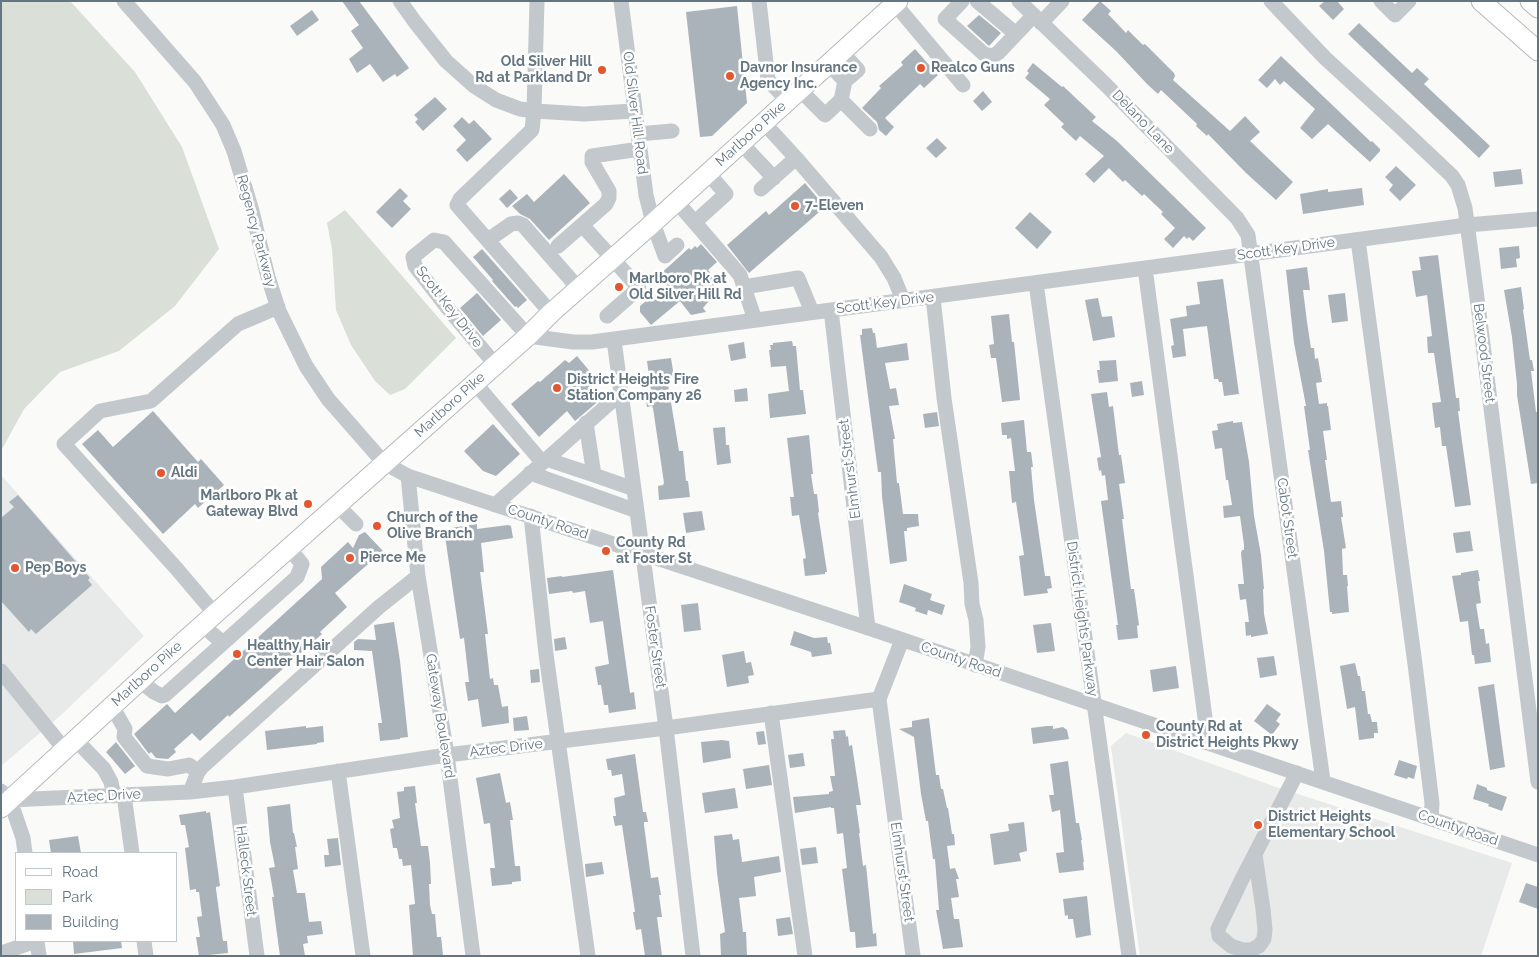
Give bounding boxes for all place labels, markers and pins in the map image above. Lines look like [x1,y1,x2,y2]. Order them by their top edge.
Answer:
place label: Old Silver Hill Rd at Parkland Dr [475,54,592,86]
place label: Davnor Insurance Agency Inc. [740,60,857,92]
place label: Realco Guns [931,60,1015,76]
marker: Realco Guns [915,62,927,74]
marker: Old Silver Hill Rd at Parkland Dr [596,64,608,76]
marker: Davnor Insurance Agency Inc. [724,70,736,82]
place label: 7-Eleven [805,198,864,214]
marker: 7-Eleven [789,200,801,212]
place label: Marlboro Pk at Old Silver Hill Rd [629,271,742,304]
marker: Marlboro Pk at Old Silver Hill Rd [613,281,625,293]
place label: District Heights Fire Station Company 26 [567,372,702,404]
marker: District Heights Fire Station Company 26 [551,382,563,394]
place label: Aldi [171,465,197,481]
marker: Aldi [155,467,167,479]
place label: Marlboro Pk at Gateway Blvd [200,488,298,520]
marker: Marlboro Pk at Gateway Blvd [302,498,314,510]
place label: Church of the Olive Branch [387,510,478,542]
marker: Church of the Olive Branch [371,520,383,532]
place label: County Rd at Foster St [616,535,692,568]
marker: County Rd at Foster St [600,545,612,557]
place label: Pierce Me [360,550,426,566]
marker: Pierce Me [344,552,356,564]
place label: Pep Boys [25,560,86,576]
marker: Pep Boys [9,562,21,574]
place label: Healthy Hair Center Hair Salon [247,638,365,670]
marker: Healthy Hair Center Hair Salon [231,648,243,660]
place label: County Rd at District Heights Pkwy [1156,719,1299,752]
marker: County Rd at District Heights Pkwy [1140,729,1152,741]
place label: District Heights Elementary School [1268,809,1395,842]
marker: District Heights Elementary School [1252,819,1264,831]

